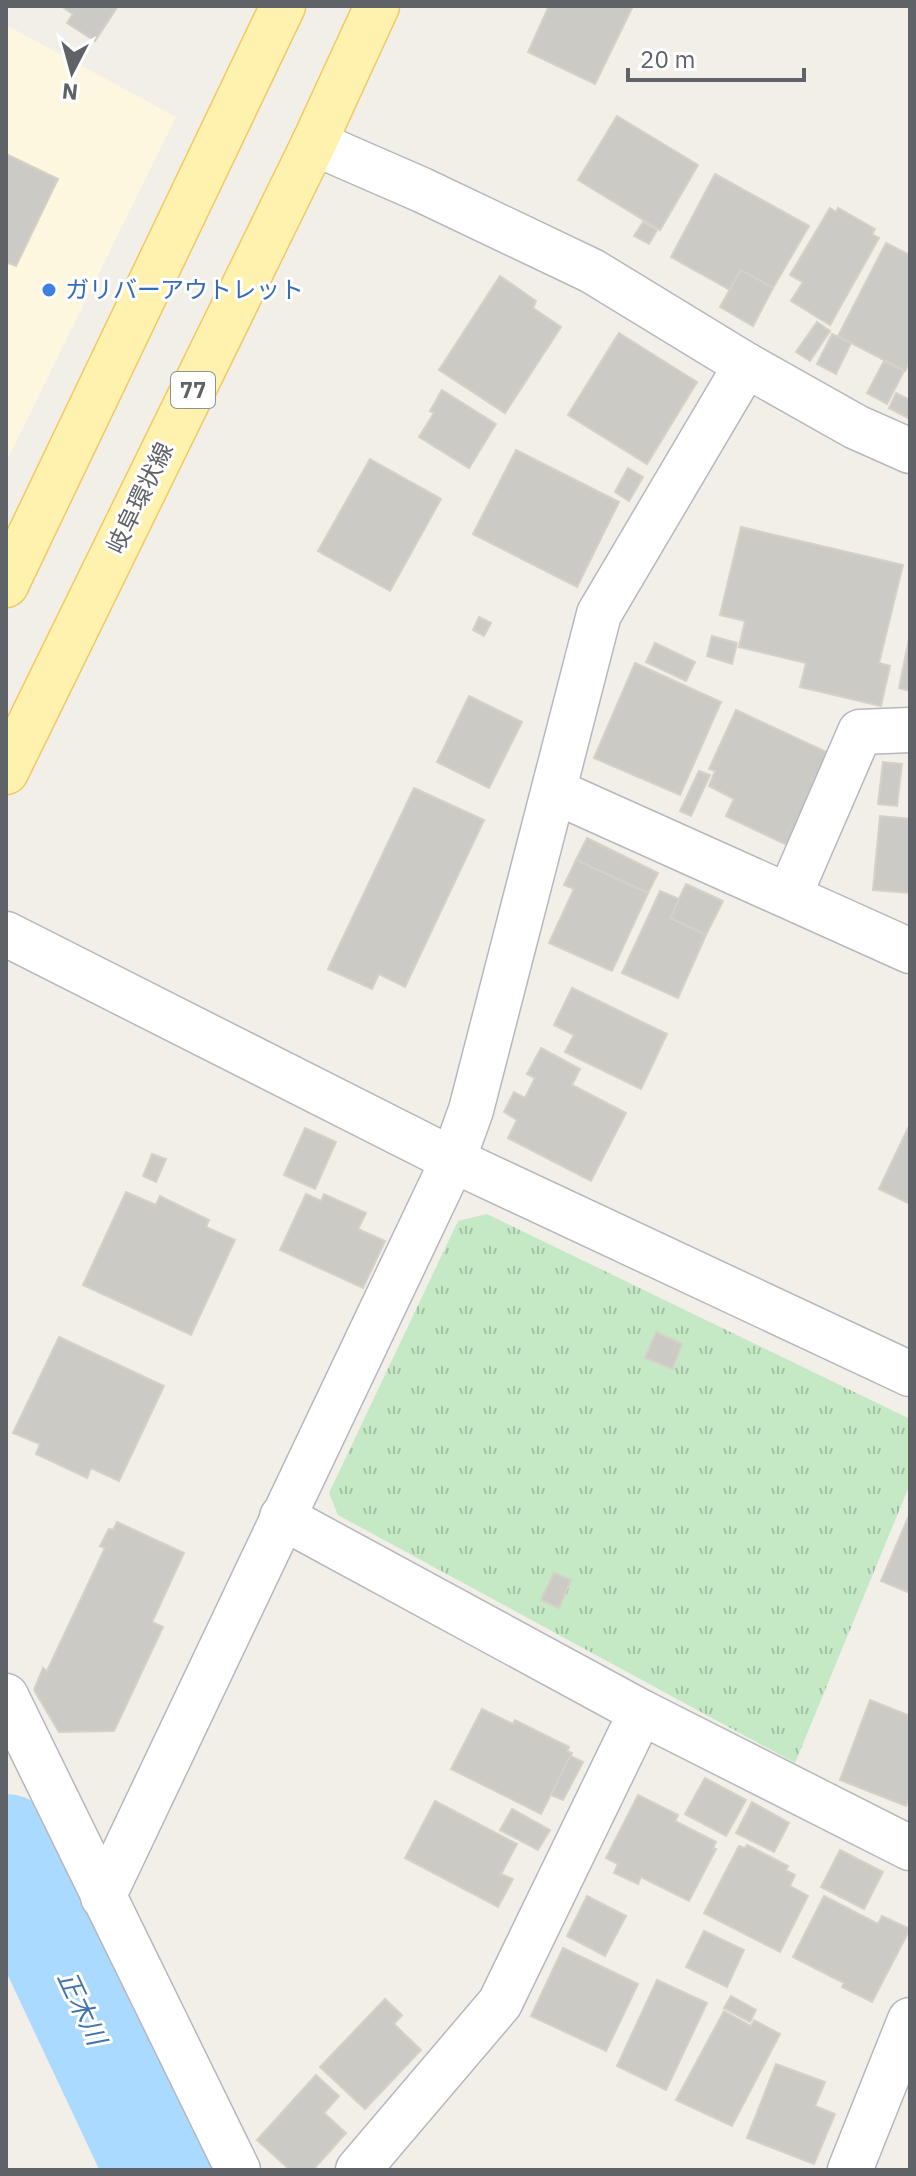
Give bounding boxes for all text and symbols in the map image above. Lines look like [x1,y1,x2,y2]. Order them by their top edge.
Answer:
north arrow [32,32,112,112]
scale bar [628,32,804,82]
text: 20 m [640,43,695,75]
text: N [60,77,79,108]
place label: ガリバーアウトレット [65,273,304,305]
marker: ガリバーアウトレット [40,281,58,299]
road number: 77 [171,372,215,408]
street label: 岐阜環状線 [98,437,180,559]
water label: 正木川 [51,1965,116,2053]

